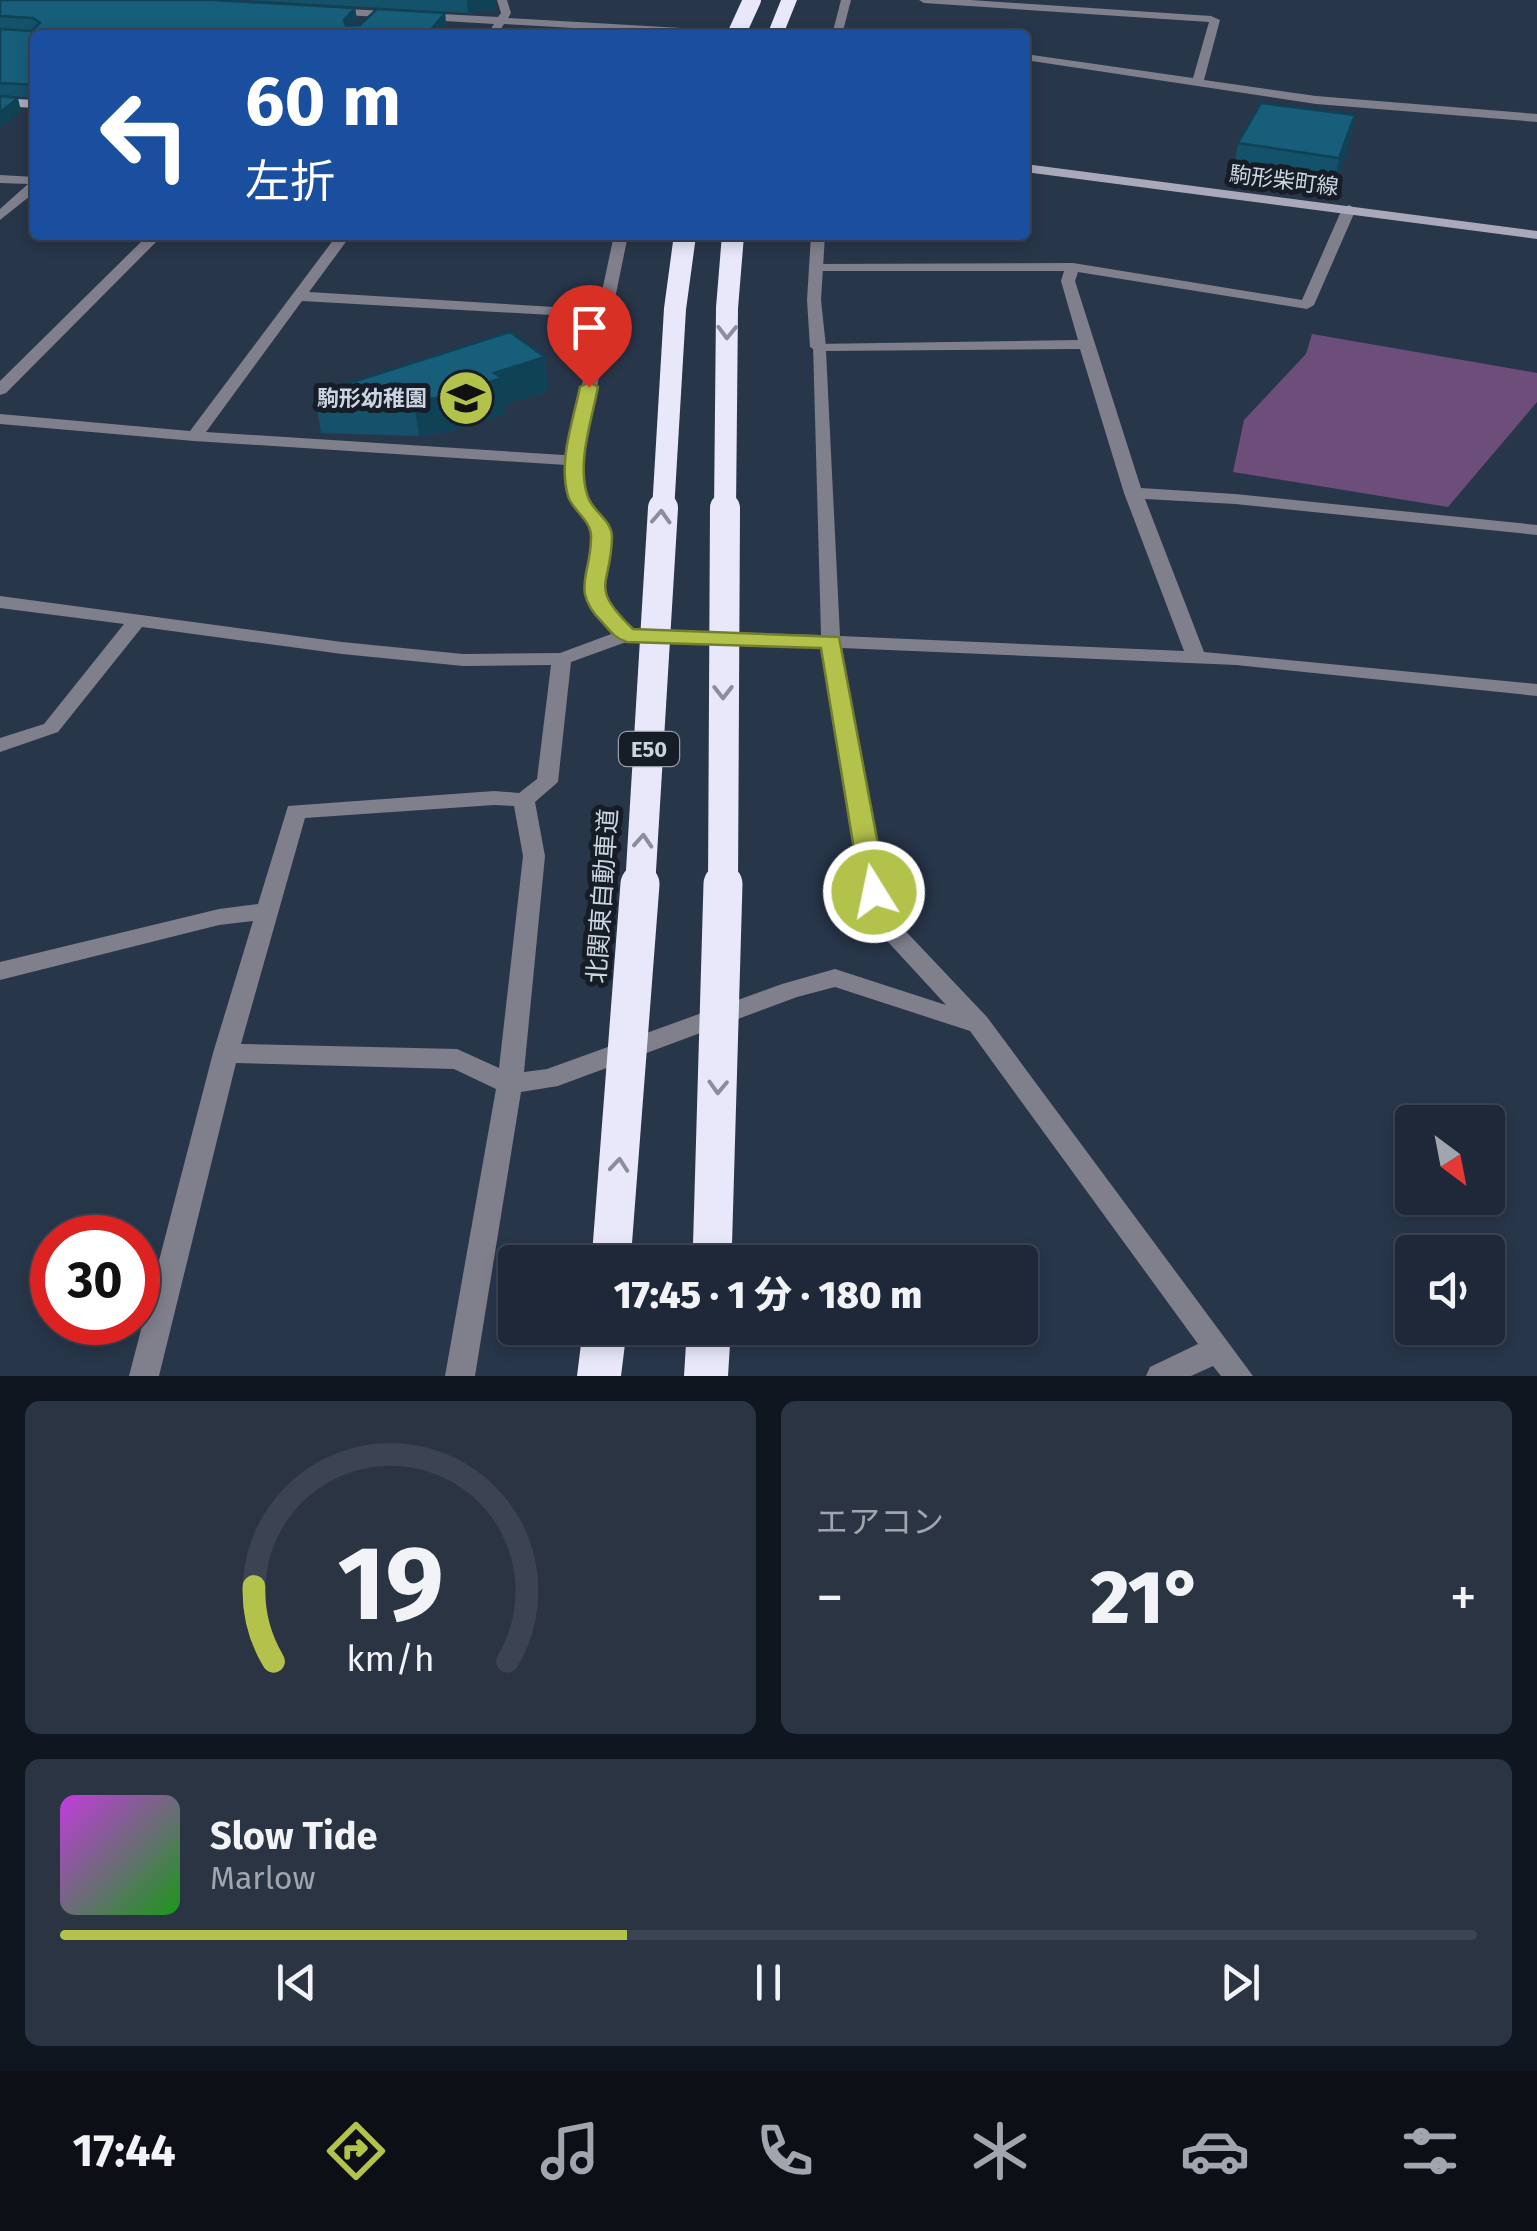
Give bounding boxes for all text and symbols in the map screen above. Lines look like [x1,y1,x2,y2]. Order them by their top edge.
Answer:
text: 60 m [245,60,401,144]
icon: left [80,70,210,200]
text: 左折 [245,155,335,209]
street label: 駒形柴町線 [1228,160,1340,201]
pin [547,285,632,388]
icon: arrive [562,300,617,355]
one-way arrow [716,326,738,341]
school or university icon: 駒形幼稚園 [436,368,496,428]
place label: 駒形幼稚園 [317,385,427,412]
one-way arrow [650,508,671,524]
one-way arrow [713,685,734,701]
road number: E50 [619,732,679,766]
street label: 北関東自動車道 [582,808,624,984]
one-way arrow [632,833,653,849]
position arrow [822,840,926,944]
one-way arrow [707,1080,728,1096]
north arrow [1395,1105,1505,1215]
map controls [1395,1105,1505,1345]
one-way arrow [608,1157,629,1173]
speed limit sign: 30 [30,1215,160,1345]
button: sound [1395,1235,1505,1345]
text: 17:45 · 1 分 · 180 m [614,1272,922,1318]
text: エアコン [816,1503,944,1541]
text: 19 [337,1522,444,1647]
text: 21° [1090,1553,1203,1643]
text: − [816,1565,844,1631]
text: + [1450,1565,1477,1631]
text: km/h [346,1638,435,1680]
text: Slow Tide [210,1813,378,1859]
text: Marlow [210,1859,316,1897]
icon: previous [269,1955,324,2010]
icon: pause [741,1955,796,2010]
icon: next [1213,1955,1268,2010]
icon: directions [321,2116,391,2186]
icon: music [535,2116,605,2186]
icon: phone [750,2116,820,2186]
icon: climate [965,2116,1035,2186]
icon: car [1180,2116,1250,2186]
icon: filters [1395,2116,1465,2186]
text: 17:44 [72,2124,176,2178]

